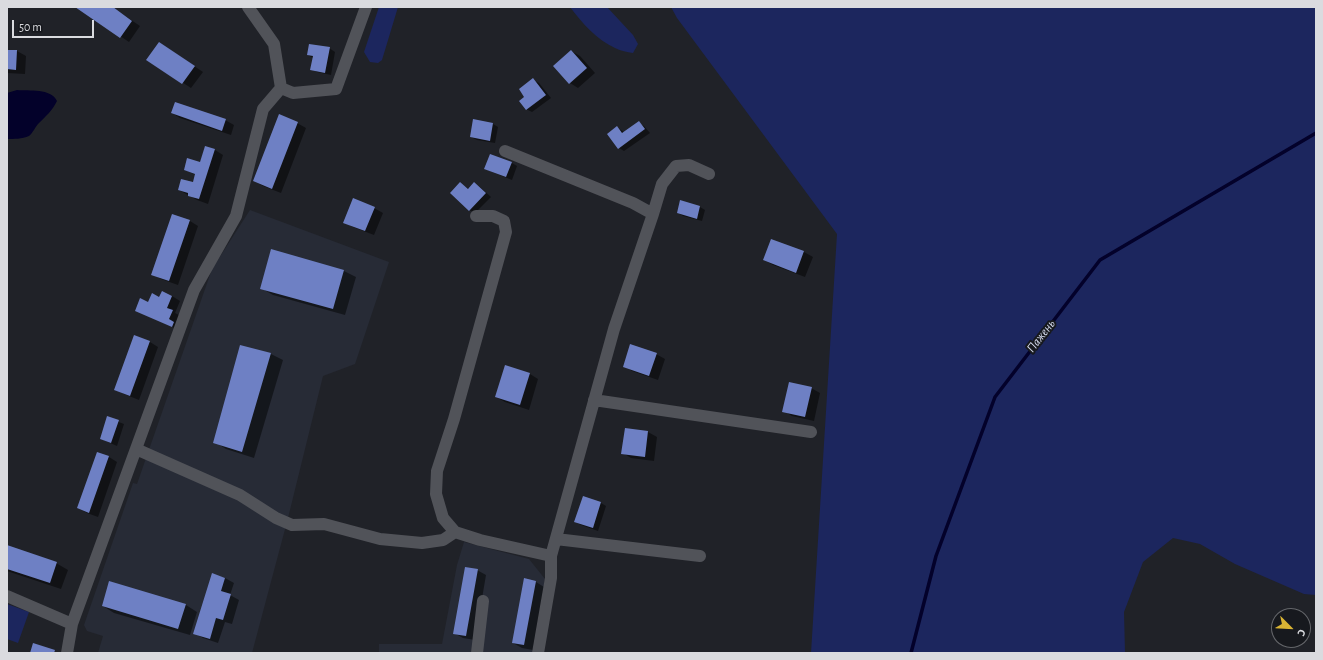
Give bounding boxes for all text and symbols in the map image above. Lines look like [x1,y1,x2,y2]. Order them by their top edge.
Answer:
scale bar [14,12,96,38]
text: 50 m [19,21,42,33]
water label: Пажень [1023,316,1059,356]
north arrow [1271,608,1311,648]
text: С [1295,628,1308,638]

